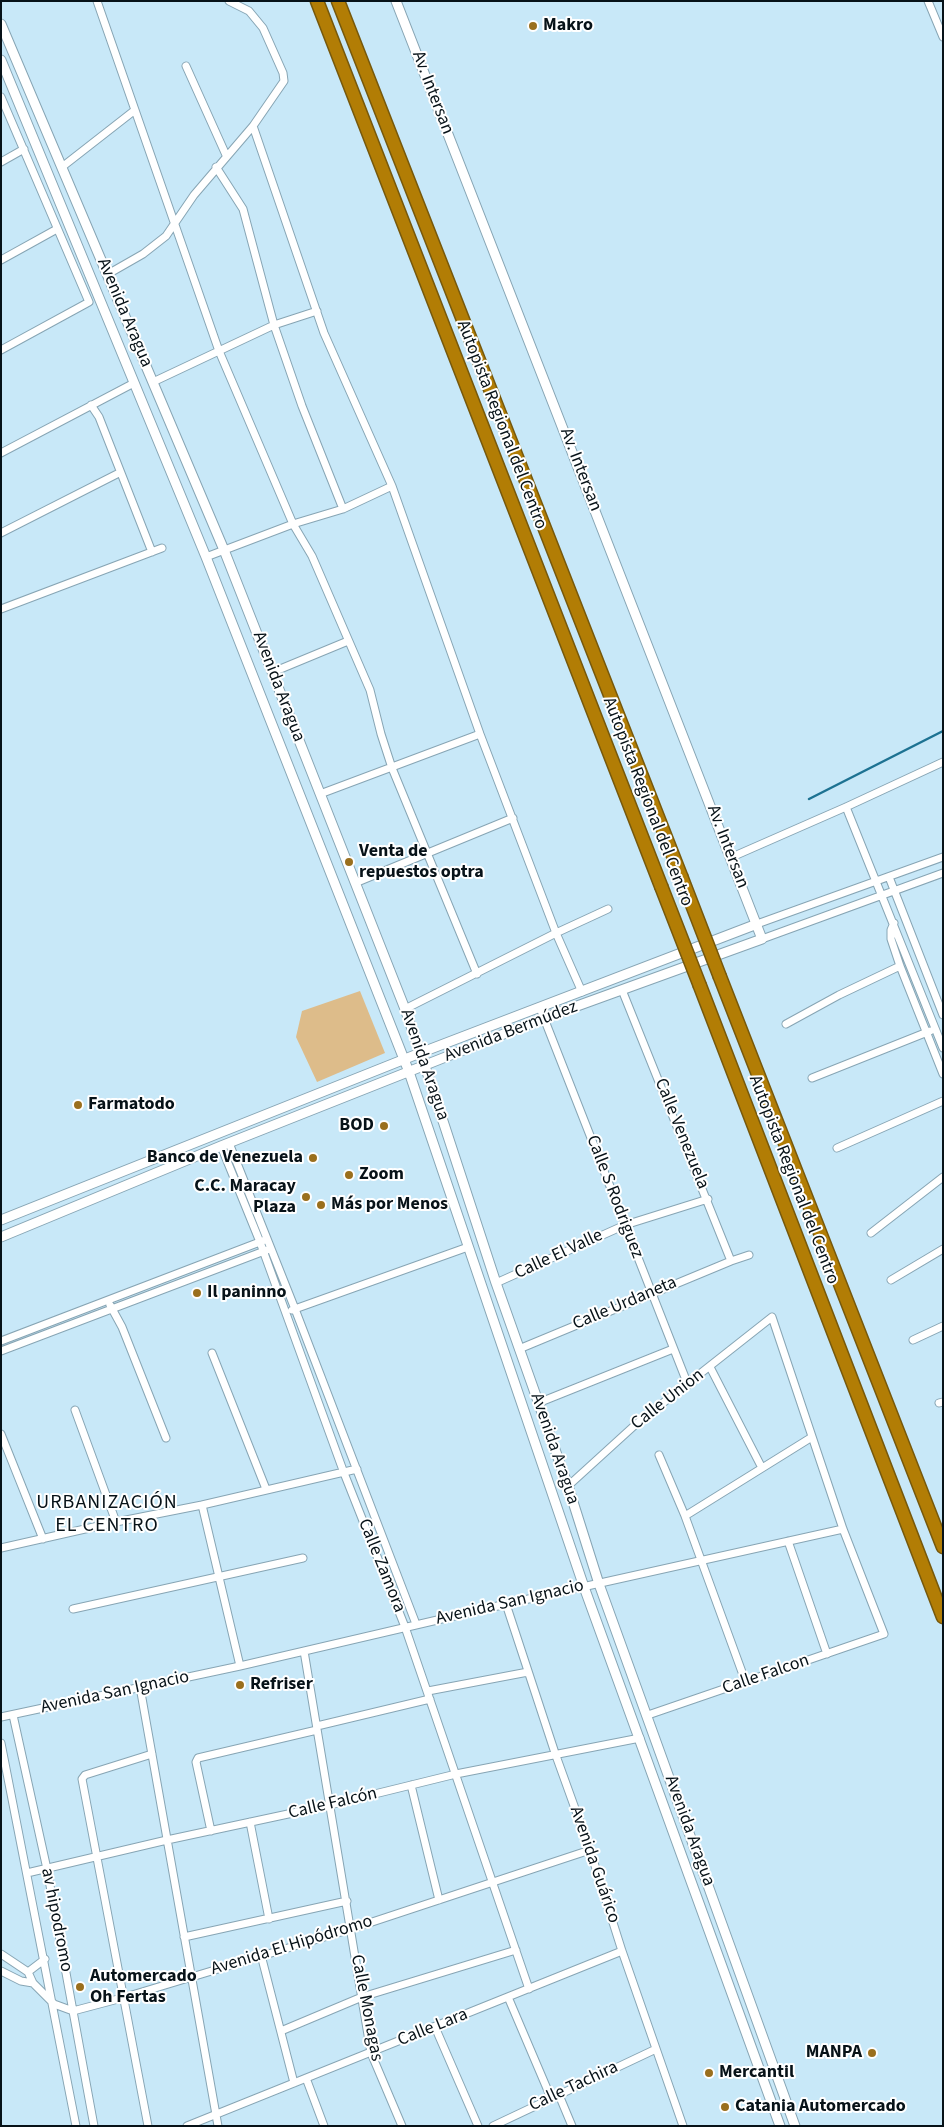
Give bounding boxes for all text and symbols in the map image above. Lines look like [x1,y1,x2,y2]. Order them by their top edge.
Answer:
place label: Makro [543,15,593,37]
marker: Makro [527,20,539,32]
street label: Av. Intersan [406,48,458,138]
street label: Avenida Aragua [91,255,157,371]
street label: Autopista Regional del Centro [451,317,551,533]
street label: Av. Intersan [554,425,606,515]
street label: Avenida Aragua [247,629,309,745]
street label: Autopista Regional del Centro [597,694,697,910]
street label: Av. Intersan [701,802,753,892]
place label: Venta de repuestos optra [359,841,484,884]
marker: Venta de repuestos optra [343,856,355,868]
street label: Avenida Bermúdez [441,997,581,1067]
street label: Avenida Aragua [395,1006,453,1124]
street label: Autopista Regional del Centro [743,1072,843,1288]
street label: Calle Venezuela [649,1075,713,1193]
place label: Farmatodo [88,1094,175,1116]
marker: Farmatodo [72,1099,84,1111]
place label: BOD [339,1115,374,1137]
marker: BOD [378,1120,390,1132]
street label: Calle S Rodriguez [581,1132,647,1262]
place label: Banco de Venezuela [147,1147,303,1169]
marker: Banco de Venezuela [307,1152,319,1164]
place label: Zoom [359,1164,404,1186]
marker: Zoom [343,1169,355,1181]
place label: C.C. Maracay Plaza [194,1176,296,1218]
marker: C.C. Maracay Plaza [300,1191,312,1203]
place label: Más por Menos [331,1194,448,1216]
marker: Más por Menos [315,1199,327,1211]
street label: Calle El Valle [511,1225,607,1285]
street label: Calle Urdaneta [570,1272,680,1336]
place label: Il paninno [207,1282,287,1304]
marker: Il paninno [191,1287,203,1299]
street label: Calle Union [627,1365,709,1435]
street label: Avenida Aragua [525,1390,583,1508]
district label: URBANIZACIÓN EL CENTRO [35,1492,179,1539]
street label: Calle Zamora [352,1516,410,1616]
street label: Avenida San Ignacio [434,1575,586,1631]
street label: Calle Falcon [720,1650,812,1700]
street label: Avenida San Ignacio [39,1667,191,1719]
place label: Refriser [250,1674,313,1696]
marker: Refriser [234,1679,246,1691]
street label: Avenida Aragua [659,1773,719,1889]
street label: Calle Falcón [287,1783,379,1825]
street label: Avenida Guárico [564,1804,624,1926]
street label: av hipodromo [35,1866,77,1974]
street label: Avenida El Hipódromo [209,1911,375,1981]
street label: Calle Monagas [345,1953,387,2063]
place label: Automercado Oh Fertas [90,1966,197,2008]
marker: Automercado Oh Fertas [74,1981,86,1993]
street label: Calle Lara [395,2004,471,2052]
place label: MANPA [806,2042,862,2064]
marker: MANPA [866,2047,878,2059]
street label: Calle Tachira [526,2057,622,2117]
place label: Mercantil [719,2062,794,2084]
marker: Mercantil [703,2067,715,2079]
place label: Catania Automercado [735,2096,906,2118]
marker: Catania Automercado [719,2101,731,2113]

